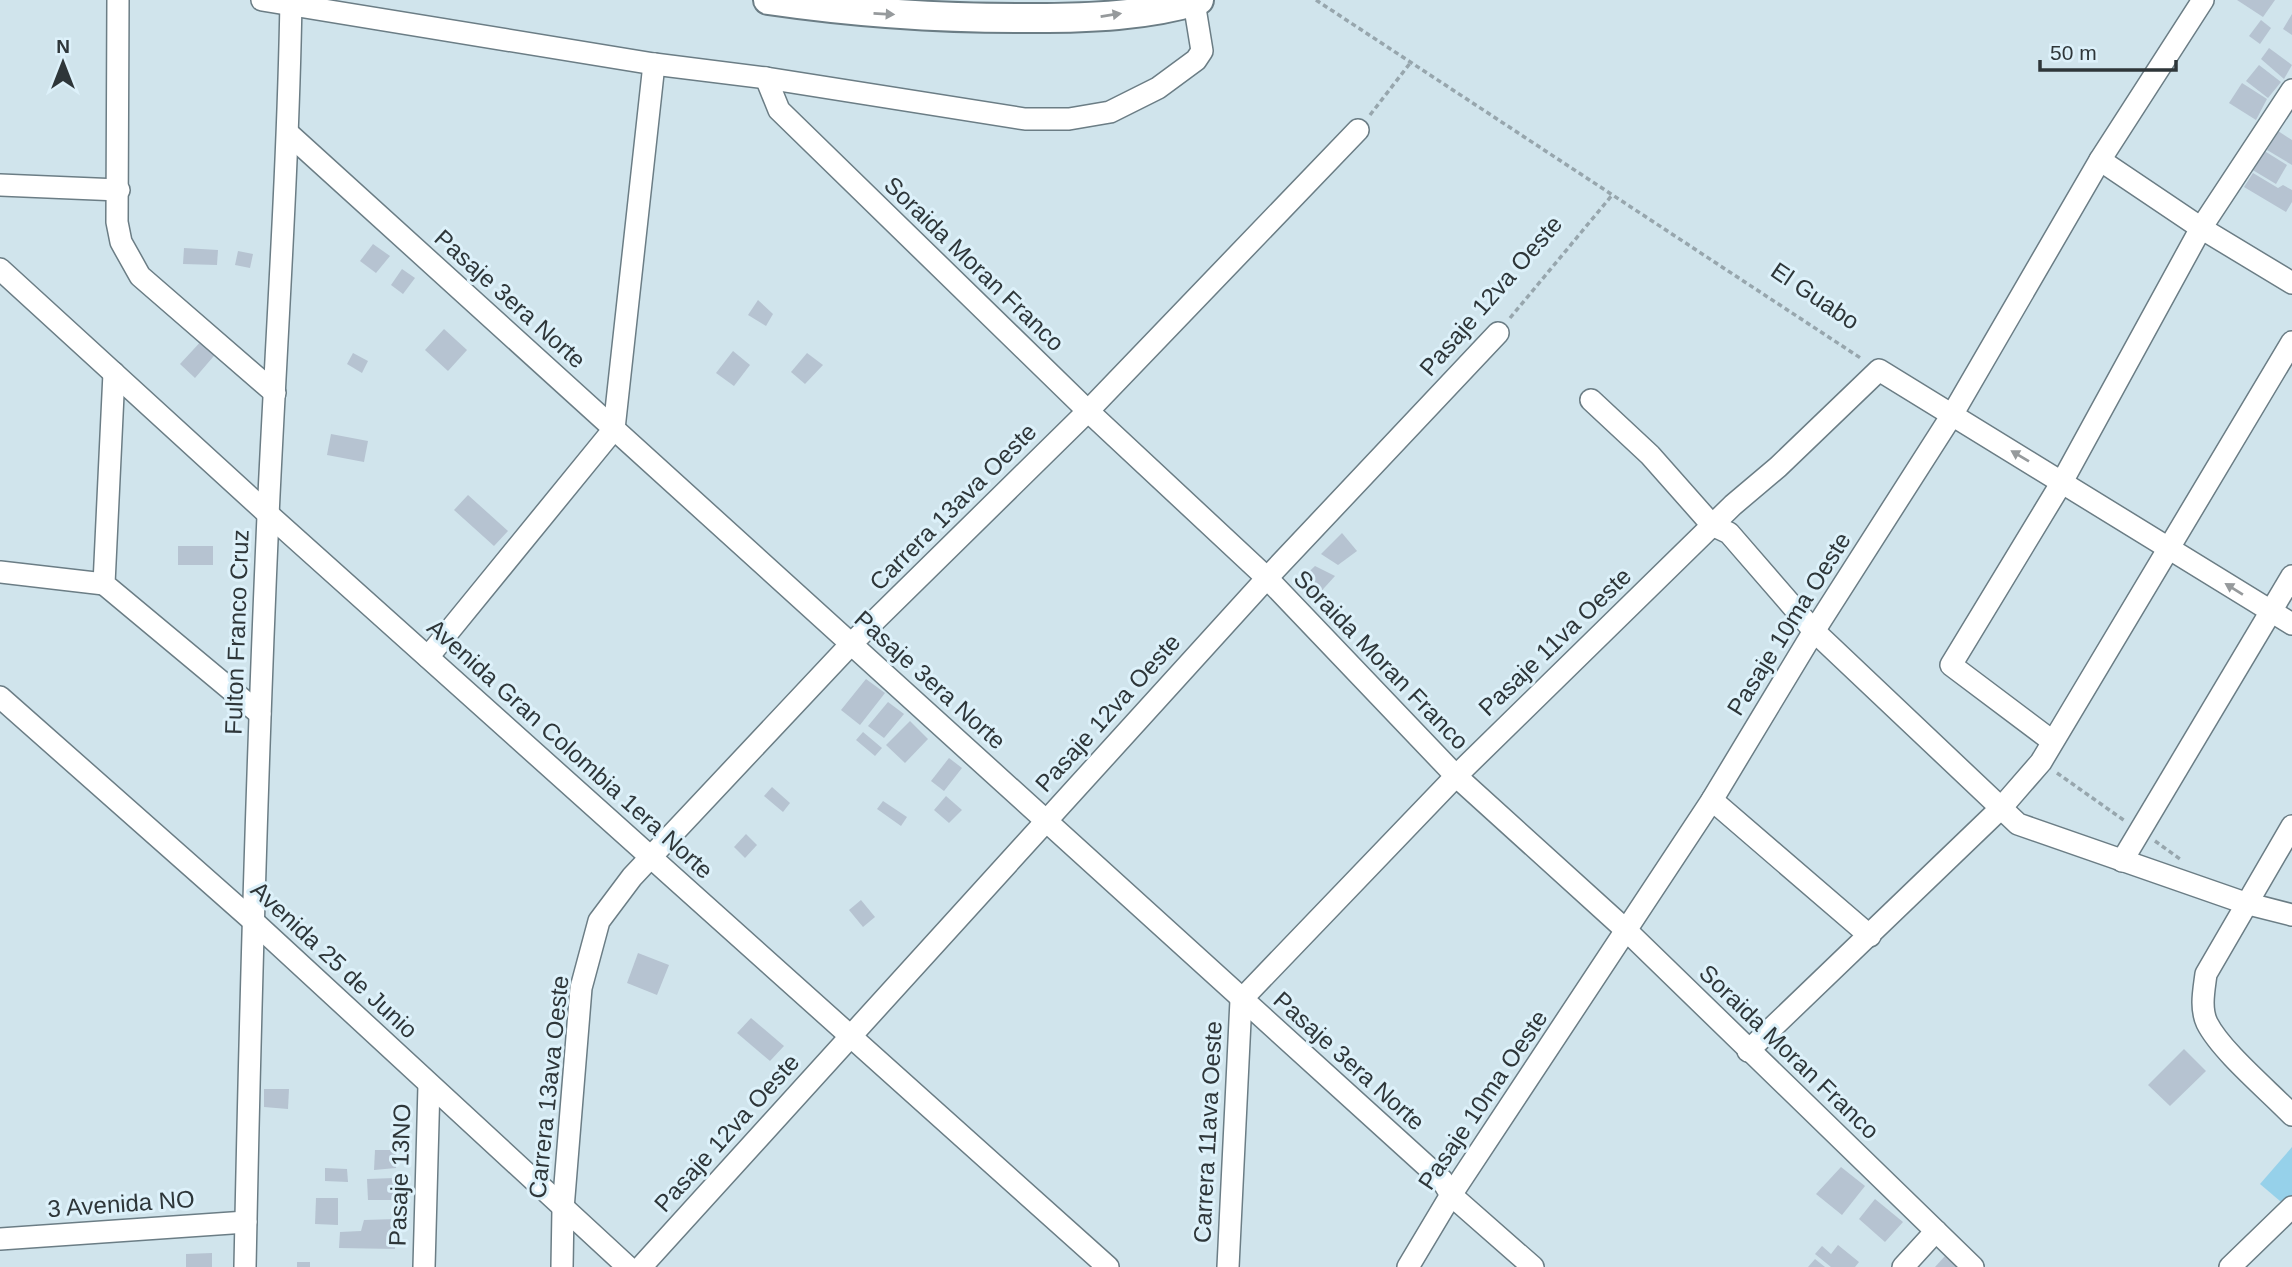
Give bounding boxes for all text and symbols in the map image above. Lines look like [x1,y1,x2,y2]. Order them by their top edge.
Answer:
one-way arrow [873,9,895,20]
one-way arrow [1101,10,1123,21]
north arrow [28,28,98,98]
scale bar [2040,28,2176,72]
text: N [56,36,70,57]
text: 50 m [2050,41,2097,64]
street label: Soraida Moran Franco [879,171,1070,356]
street label: Pasaje 12va Oeste [1414,210,1567,381]
street label: Pasaje 3era Norte [429,224,591,373]
street label: El Guabo [1766,256,1864,335]
street label: Carrera 13ava Oeste [864,418,1041,595]
one-way arrow [2010,449,2029,462]
street label: Pasaje 10ma Oeste [1721,527,1856,720]
street label: Fulton Franco Cruz [219,529,254,735]
street label: Pasaje 11va Oeste [1473,562,1636,721]
street label: Soraida Moran Franco [1289,564,1474,755]
one-way arrow [2224,583,2243,595]
street label: Pasaje 3era Norte [849,605,1011,754]
street label: Avenida Gran Colombia 1era Norte [422,613,718,884]
street label: Pasaje 12va Oeste [1030,628,1186,797]
street label: Avenida 25 de Junio [246,876,423,1044]
street label: Soraida Moran Franco [1694,959,1885,1144]
street label: Carrera 13ava Oeste [523,974,574,1200]
street label: Pasaje 3era Norte [1268,986,1430,1135]
street label: Pasaje 10ma Oeste [1412,1005,1553,1195]
street label: Carrera 11ava Oeste [1188,1020,1227,1244]
street label: Pasaje 12va Oeste [649,1048,805,1217]
street label: Pasaje 13NO [384,1103,415,1247]
street label: 3 Avenida NO [46,1185,196,1222]

